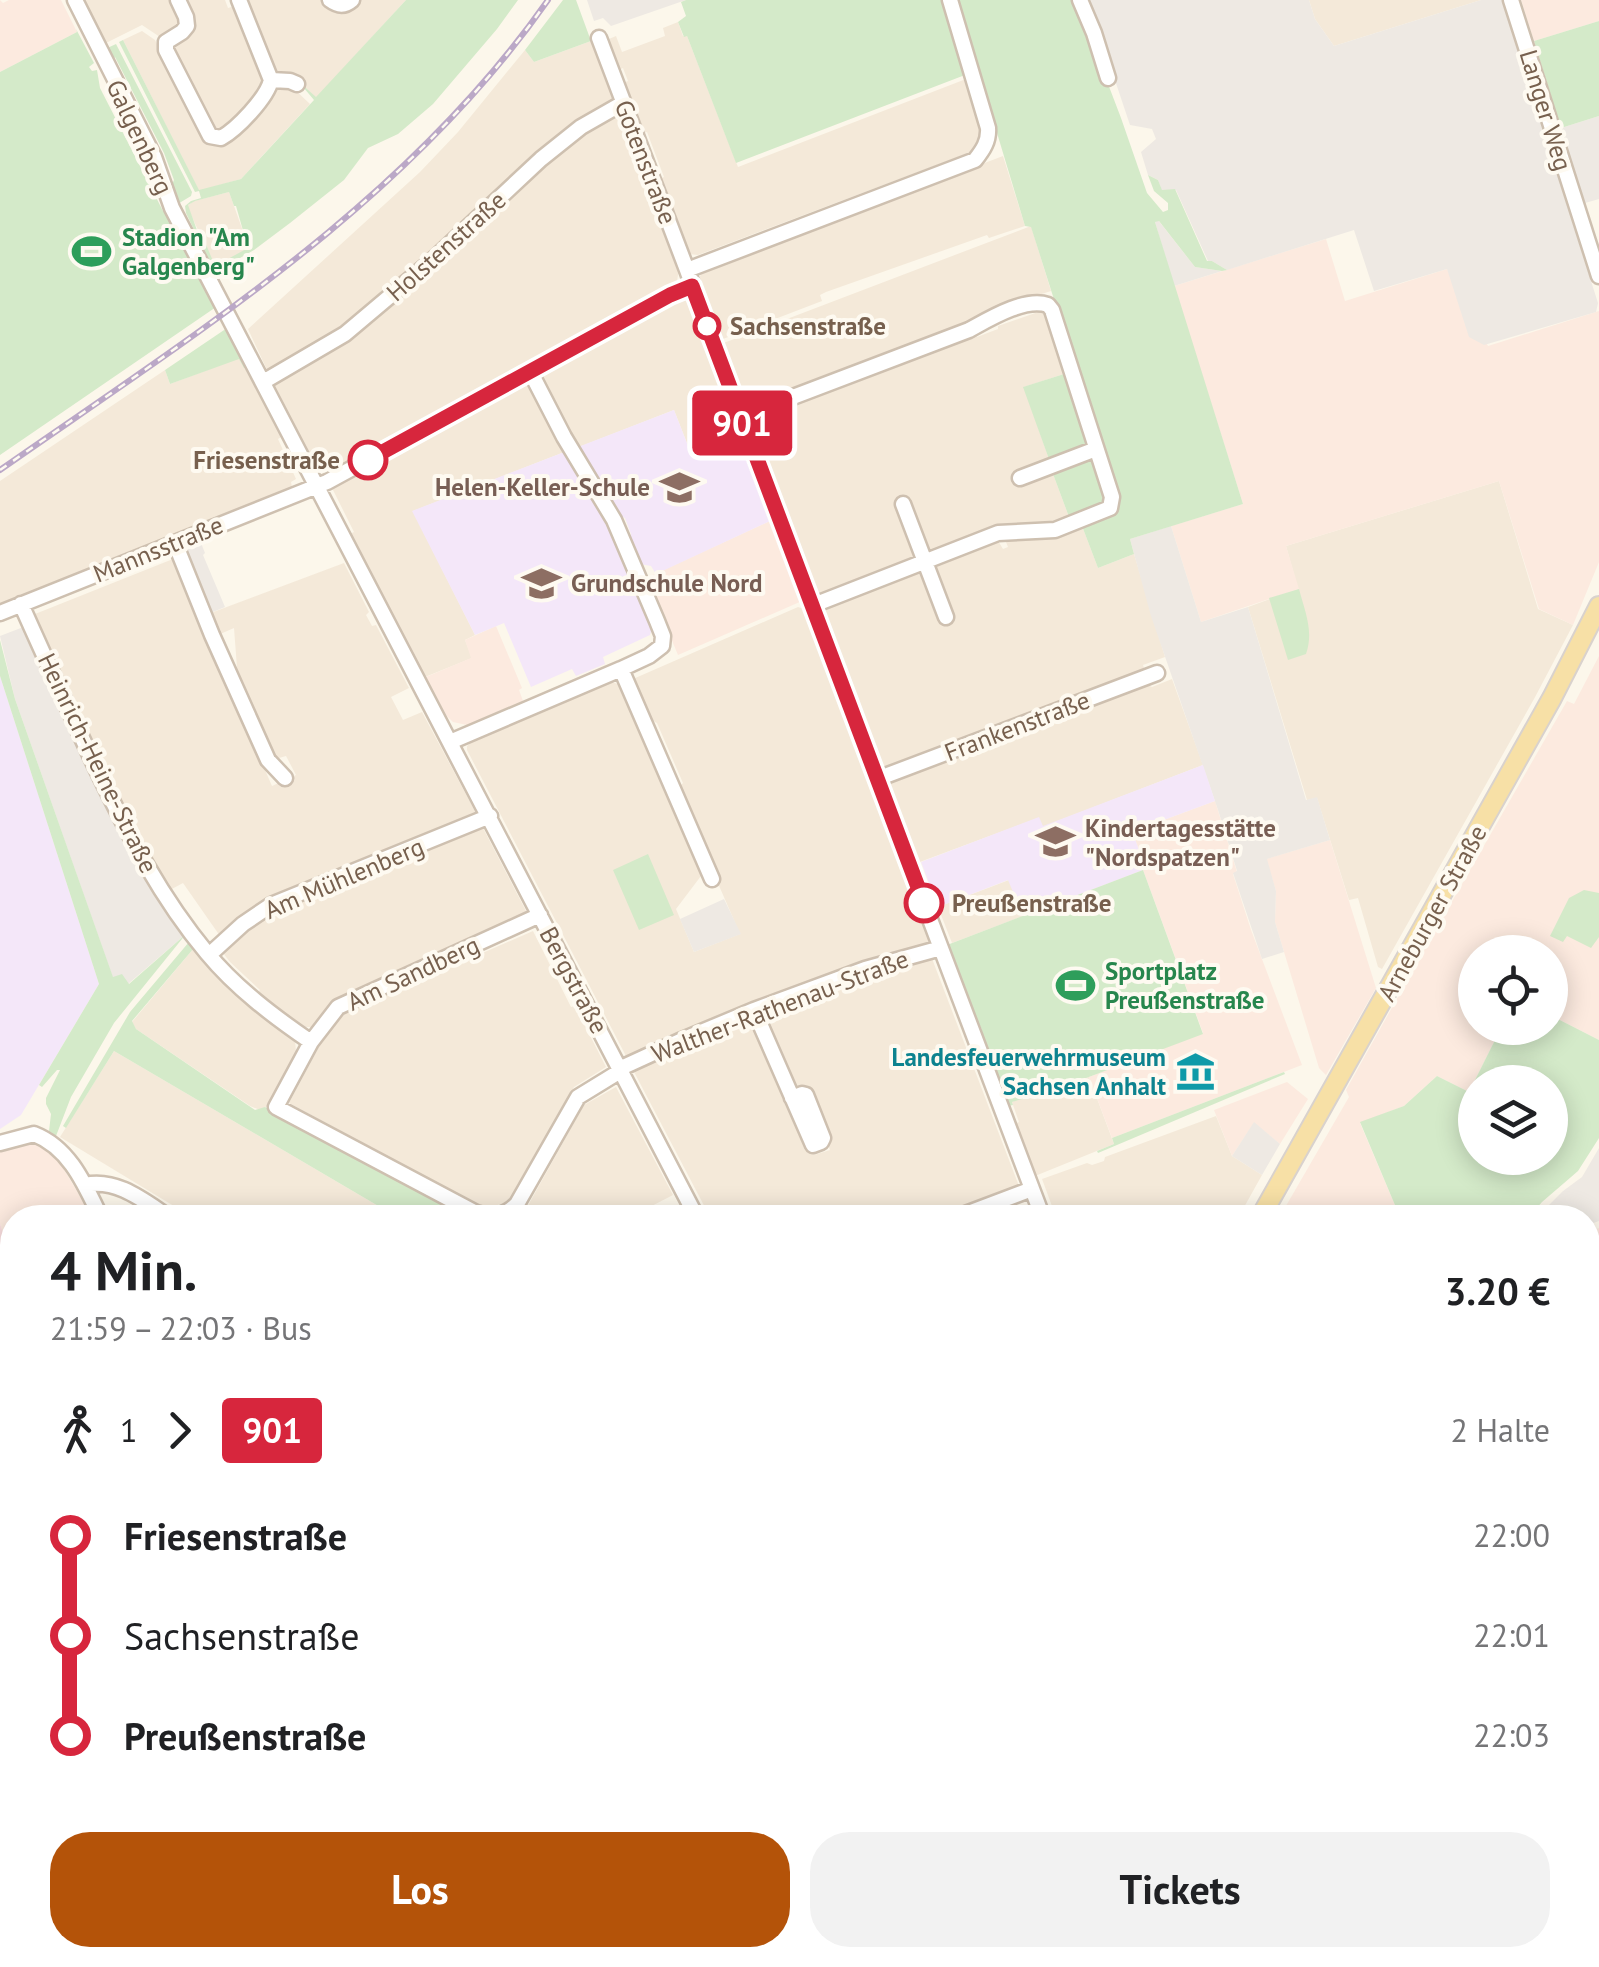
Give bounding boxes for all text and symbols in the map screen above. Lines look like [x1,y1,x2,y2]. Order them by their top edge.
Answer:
street label: Langer Weg [1512,46,1580,174]
street label: Galgenberg [100,75,180,199]
street label: Gotenstraße [608,95,684,229]
street label: Holstenstraße [380,184,512,308]
place label: Stadion "Am Galgenberg" [122,221,255,282]
sports icon: Stadion "Am Galgenberg" [71,230,113,272]
place label: Sachsenstraße [730,310,886,342]
marker: Sachsenstraße [694,313,720,339]
line badge: 901 [684,390,800,456]
text: 901 [712,400,772,446]
marker: Friesenstraße [349,441,387,479]
place label: Friesenstraße [193,444,340,476]
school or university icon: Helen-Keller-Schule [659,466,701,508]
place label: Helen-Keller-Schule [435,471,650,503]
street label: Mannsstraße [88,508,228,590]
school or university icon: Grundschule Nord [520,562,562,604]
place label: Grundschule Nord [571,567,762,599]
street label: Heinrich-Heine-Straße [31,648,165,878]
street label: Frankenstraße [940,684,1094,768]
place label: Kindertagesstätte "Nordspatzen" [1085,812,1276,873]
street label: Arneburger Straße [1370,819,1494,1007]
school or university icon: Kindertagesstätte "Nordspatzen" [1034,821,1076,863]
street label: Am Mühlenberg [259,830,429,926]
marker: Preußenstraße [905,884,943,922]
place label: Preußenstraße [952,887,1111,919]
street label: Bergstraße [532,921,616,1039]
street label: Am Sandberg [342,928,484,1018]
map controls [1458,935,1568,1175]
button: locate [1458,935,1568,1045]
street label: Walther-Rathenau-Straße [647,942,913,1070]
place label: Sportplatz Preußenstraße [1105,955,1264,1016]
sports icon: Sportplatz Preußenstraße [1054,964,1096,1006]
place label: Landesfeuerwehrmuseum Sachsen Anhalt [892,1041,1166,1102]
museum icon: Landesfeuerwehrmuseum Sachsen Anhalt [1175,1050,1217,1092]
button: layers [1458,1065,1568,1175]
text: 4 Min. [50,1234,197,1305]
text: 3.20 € [1445,1266,1550,1315]
text: 21:59 – 22:03 · Bus [50,1307,312,1349]
icon: walk [50,1403,105,1458]
icon: forward [152,1403,207,1458]
text: 901 [242,1407,302,1453]
text: 1 [120,1409,137,1451]
text: 2 Halte [1451,1409,1550,1451]
text: Friesenstraße [124,1511,347,1560]
text: 22:00 [1473,1514,1550,1556]
text: Sachsenstraße [124,1611,360,1660]
text: 22:01 [1473,1614,1550,1656]
text: Preußenstraße [124,1711,366,1760]
text: 22:03 [1473,1714,1550,1756]
button: Los [50,1832,790,1947]
button: Tickets [810,1832,1550,1947]

